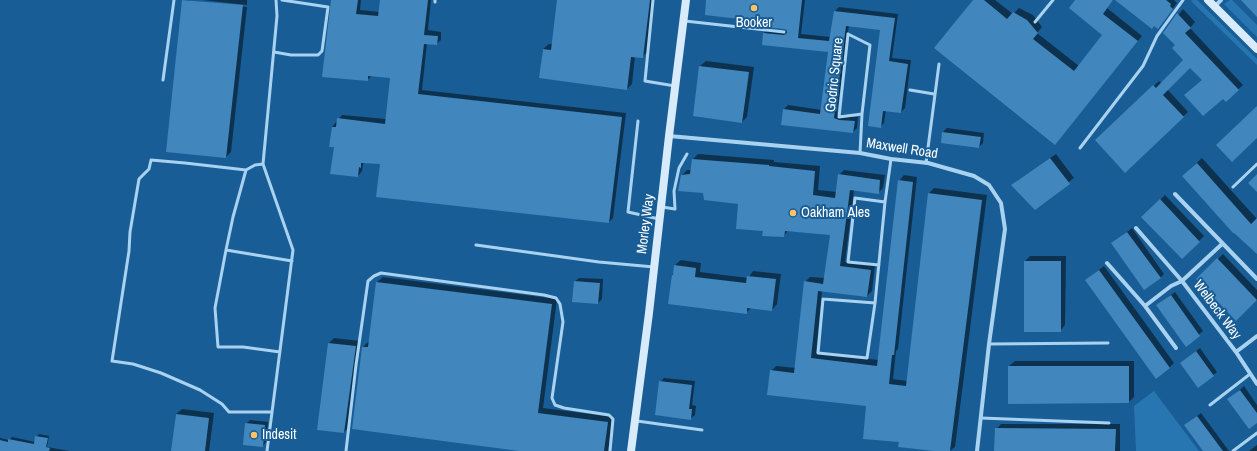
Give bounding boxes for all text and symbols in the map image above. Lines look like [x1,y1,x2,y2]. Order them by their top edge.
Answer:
marker: Booker [749,3,759,13]
place label: Booker [736,15,772,31]
street label: Godric Square [823,37,847,113]
street label: Maxwell Road [865,135,939,163]
street label: Morley Way [634,193,658,255]
place label: Oakham Ales [801,205,870,221]
marker: Oakham Ales [788,208,798,218]
street label: Welbeck Way [1189,277,1245,343]
place label: Indesit [262,427,296,443]
marker: Indesit [249,430,259,440]

